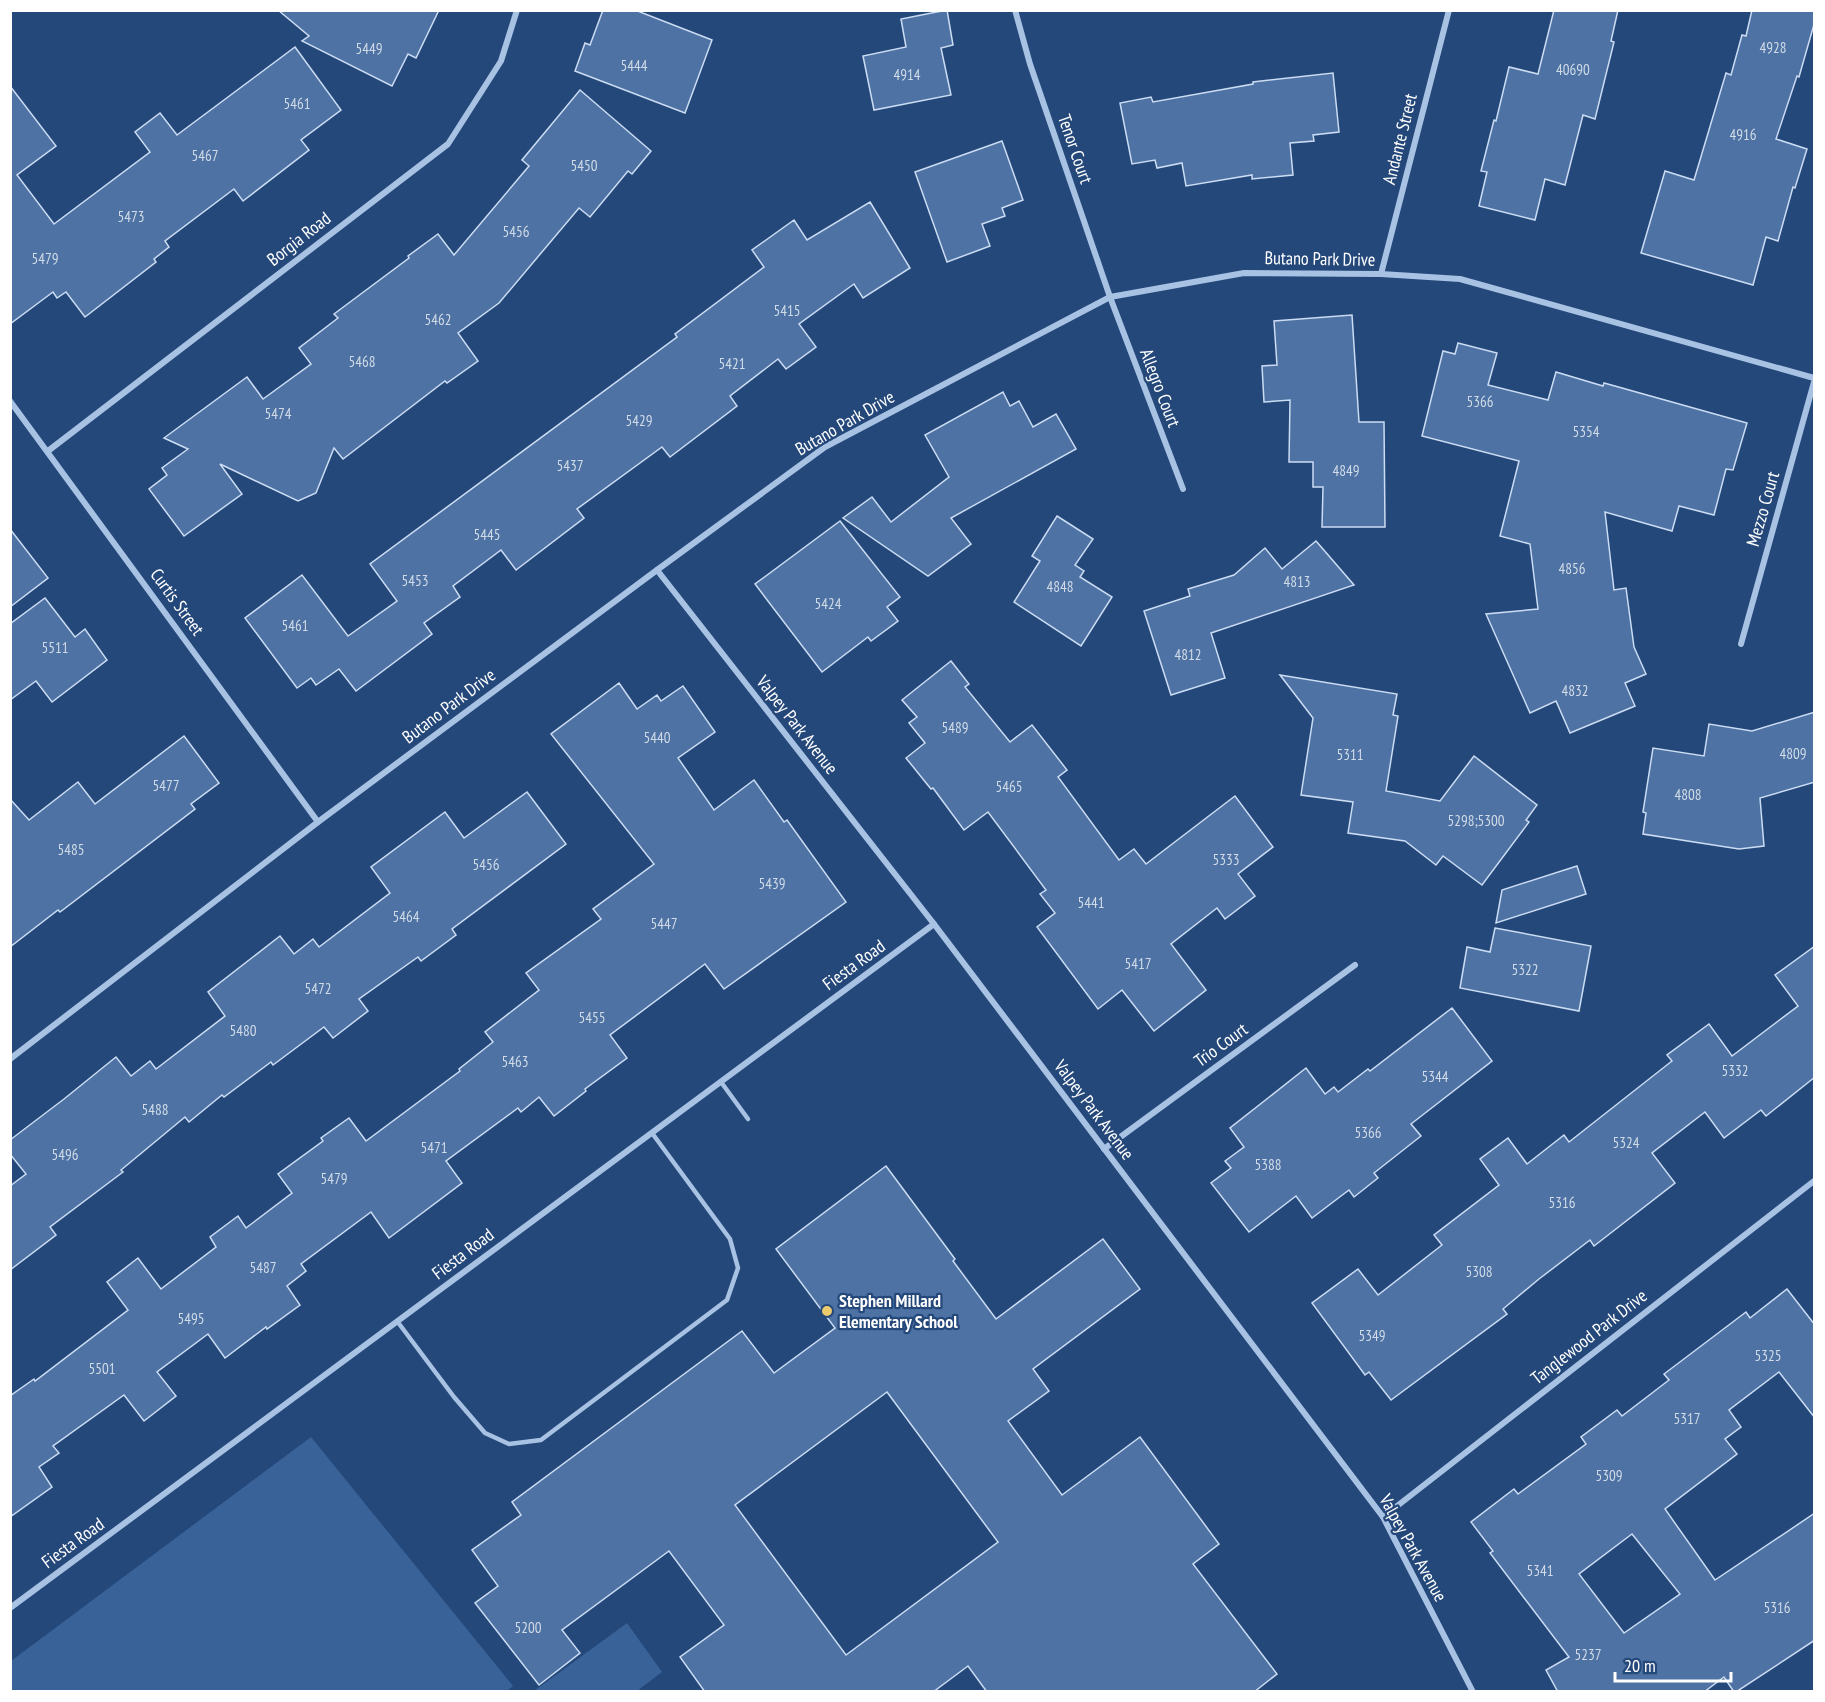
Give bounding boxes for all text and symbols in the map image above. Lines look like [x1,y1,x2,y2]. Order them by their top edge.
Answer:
house number: 4928 [1759,38,1787,57]
house number: 5449 [355,39,383,58]
house number: 5444 [620,56,648,75]
house number: 40690 [1556,60,1590,79]
house number: 4914 [893,65,921,84]
street label: Andante Street [1377,91,1422,187]
house number: 5461 [283,94,311,113]
street label: Tenor Court [1053,111,1098,187]
house number: 4916 [1729,125,1757,144]
house number: 5467 [191,146,219,165]
house number: 5450 [570,156,598,175]
house number: 5473 [117,207,145,226]
street label: Borgia Road [262,207,335,271]
house number: 5456 [502,222,530,241]
street label: Butano Park Drive [1264,246,1376,271]
house number: 5479 [31,249,59,268]
house number: 5415 [773,301,801,320]
house number: 5462 [424,310,452,329]
street label: Allegro Court [1135,345,1186,430]
house number: 5468 [348,352,376,371]
house number: 5421 [718,354,746,373]
street label: Butano Park Drive [791,385,898,460]
house number: 5366 [1466,392,1494,411]
house number: 5474 [264,404,292,423]
house number: 5429 [625,411,653,430]
house number: 5354 [1572,422,1600,441]
house number: 5437 [556,456,584,475]
house number: 4849 [1332,461,1360,480]
street label: Mezzo Court [1741,469,1784,549]
house number: 5445 [473,525,501,544]
house number: 4856 [1558,559,1586,578]
street label: Curtis Street [145,564,209,640]
house number: 5453 [401,571,429,590]
house number: 4813 [1283,572,1311,591]
house number: 4848 [1046,577,1074,596]
house number: 5424 [814,594,842,613]
house number: 5461 [281,616,309,635]
house number: 5511 [41,638,69,657]
house number: 4812 [1174,645,1202,664]
street label: Butano Park Drive [398,663,500,748]
street label: Valpey Park Avenue [751,670,843,779]
house number: 4832 [1561,681,1589,700]
house number: 5489 [941,718,969,737]
house number: 5440 [643,728,671,747]
house number: 4809 [1779,744,1807,763]
house number: 5311 [1336,745,1364,764]
house number: 5477 [152,776,180,795]
house number: 5465 [995,777,1023,796]
house number: 4808 [1674,785,1702,804]
house number: 5298;5300 [1447,811,1505,830]
house number: 5485 [57,840,85,859]
house number: 5333 [1212,850,1240,869]
house number: 5456 [472,855,500,874]
house number: 5439 [758,874,786,893]
house number: 5441 [1077,893,1105,912]
house number: 5464 [392,907,420,926]
house number: 5447 [650,914,678,933]
street label: Fiesta Road [818,934,889,995]
house number: 5417 [1124,954,1152,973]
house number: 5322 [1511,960,1539,979]
house number: 5472 [304,979,332,998]
house number: 5455 [578,1008,606,1027]
street label: Trio Court [1189,1017,1252,1072]
house number: 5480 [229,1021,257,1040]
house number: 5463 [501,1052,529,1071]
street label: Valpey Park Avenue [1049,1054,1139,1164]
house number: 5332 [1721,1061,1749,1080]
house number: 5344 [1421,1067,1449,1086]
house number: 5488 [141,1100,169,1119]
house number: 5366 [1354,1123,1382,1142]
house number: 5324 [1612,1133,1640,1152]
house number: 5471 [420,1138,448,1157]
house number: 5496 [51,1145,79,1164]
house number: 5388 [1254,1155,1282,1174]
house number: 5479 [320,1169,348,1188]
house number: 5316 [1548,1193,1576,1212]
street label: Fiesta Road [427,1223,498,1284]
house number: 5487 [249,1258,277,1277]
house number: 5308 [1465,1262,1493,1281]
street label: Tanglewood Park Drive [1526,1284,1651,1389]
place label: Stephen Millard Elementary School [839,1289,958,1333]
marker: Stephen Millard Elementary School [820,1304,834,1318]
house number: 5495 [177,1309,205,1328]
house number: 5349 [1358,1326,1386,1345]
house number: 5325 [1754,1346,1782,1365]
house number: 5501 [88,1359,116,1378]
house number: 5317 [1673,1409,1701,1428]
house number: 5309 [1595,1466,1623,1485]
street label: Valpey Park Avenue [1374,1489,1452,1605]
street label: Fiesta Road [37,1512,108,1573]
house number: 5341 [1526,1561,1554,1580]
house number: 5316 [1763,1598,1791,1617]
house number: 5200 [514,1618,542,1637]
house number: 5237 [1574,1645,1602,1664]
scale bar [1615,1645,1730,1683]
text: 20 m [1624,1654,1656,1677]

